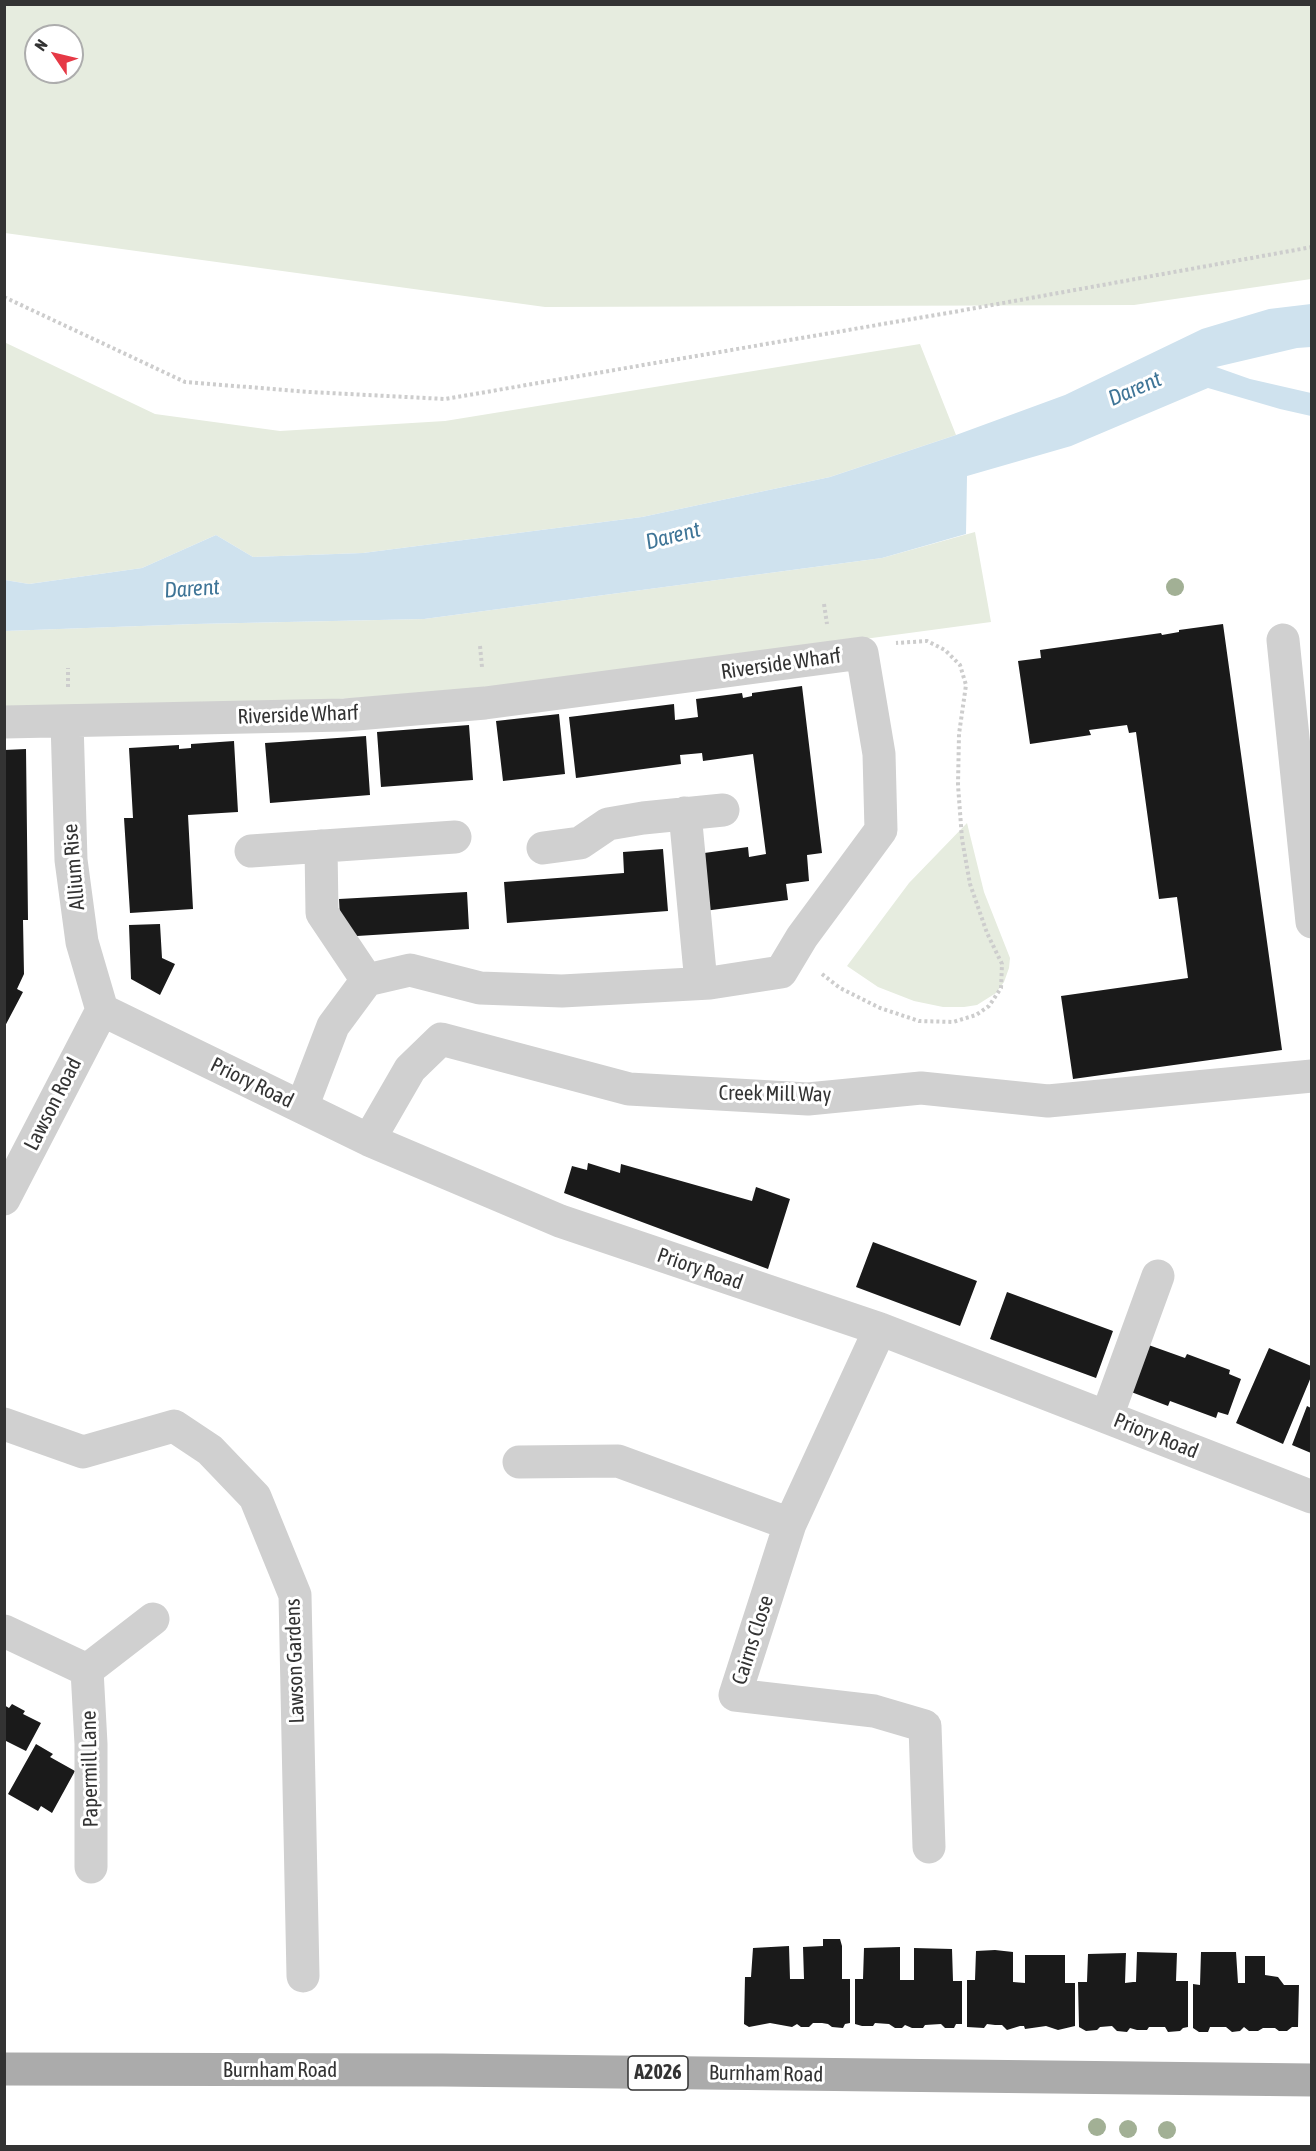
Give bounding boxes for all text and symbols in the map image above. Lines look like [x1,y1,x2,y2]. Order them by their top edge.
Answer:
north arrow [24,24,84,84]
text: N [31,36,51,54]
water label: Darent [1104,366,1166,412]
water label: Darent [643,516,703,556]
water label: Darent [163,574,221,604]
street label: Riverside Wharf [719,643,843,685]
street label: Riverside Wharf [237,700,359,730]
street label: Allium Rise [58,823,90,911]
street label: Priory Road [206,1052,298,1114]
street label: Lawson Road [19,1053,87,1155]
street label: Creek Mill Way [718,1080,832,1108]
street label: Priory Road [654,1243,746,1295]
street label: Priory Road [1110,1408,1202,1464]
street label: Cairns Close [727,1592,779,1688]
street label: Lawson Gardens [280,1598,310,1724]
street label: Papermill Lane [76,1710,104,1828]
road number: A2026 [628,2056,688,2090]
street label: Burnham Road [223,2057,337,2083]
street label: Burnham Road [709,2060,823,2088]

